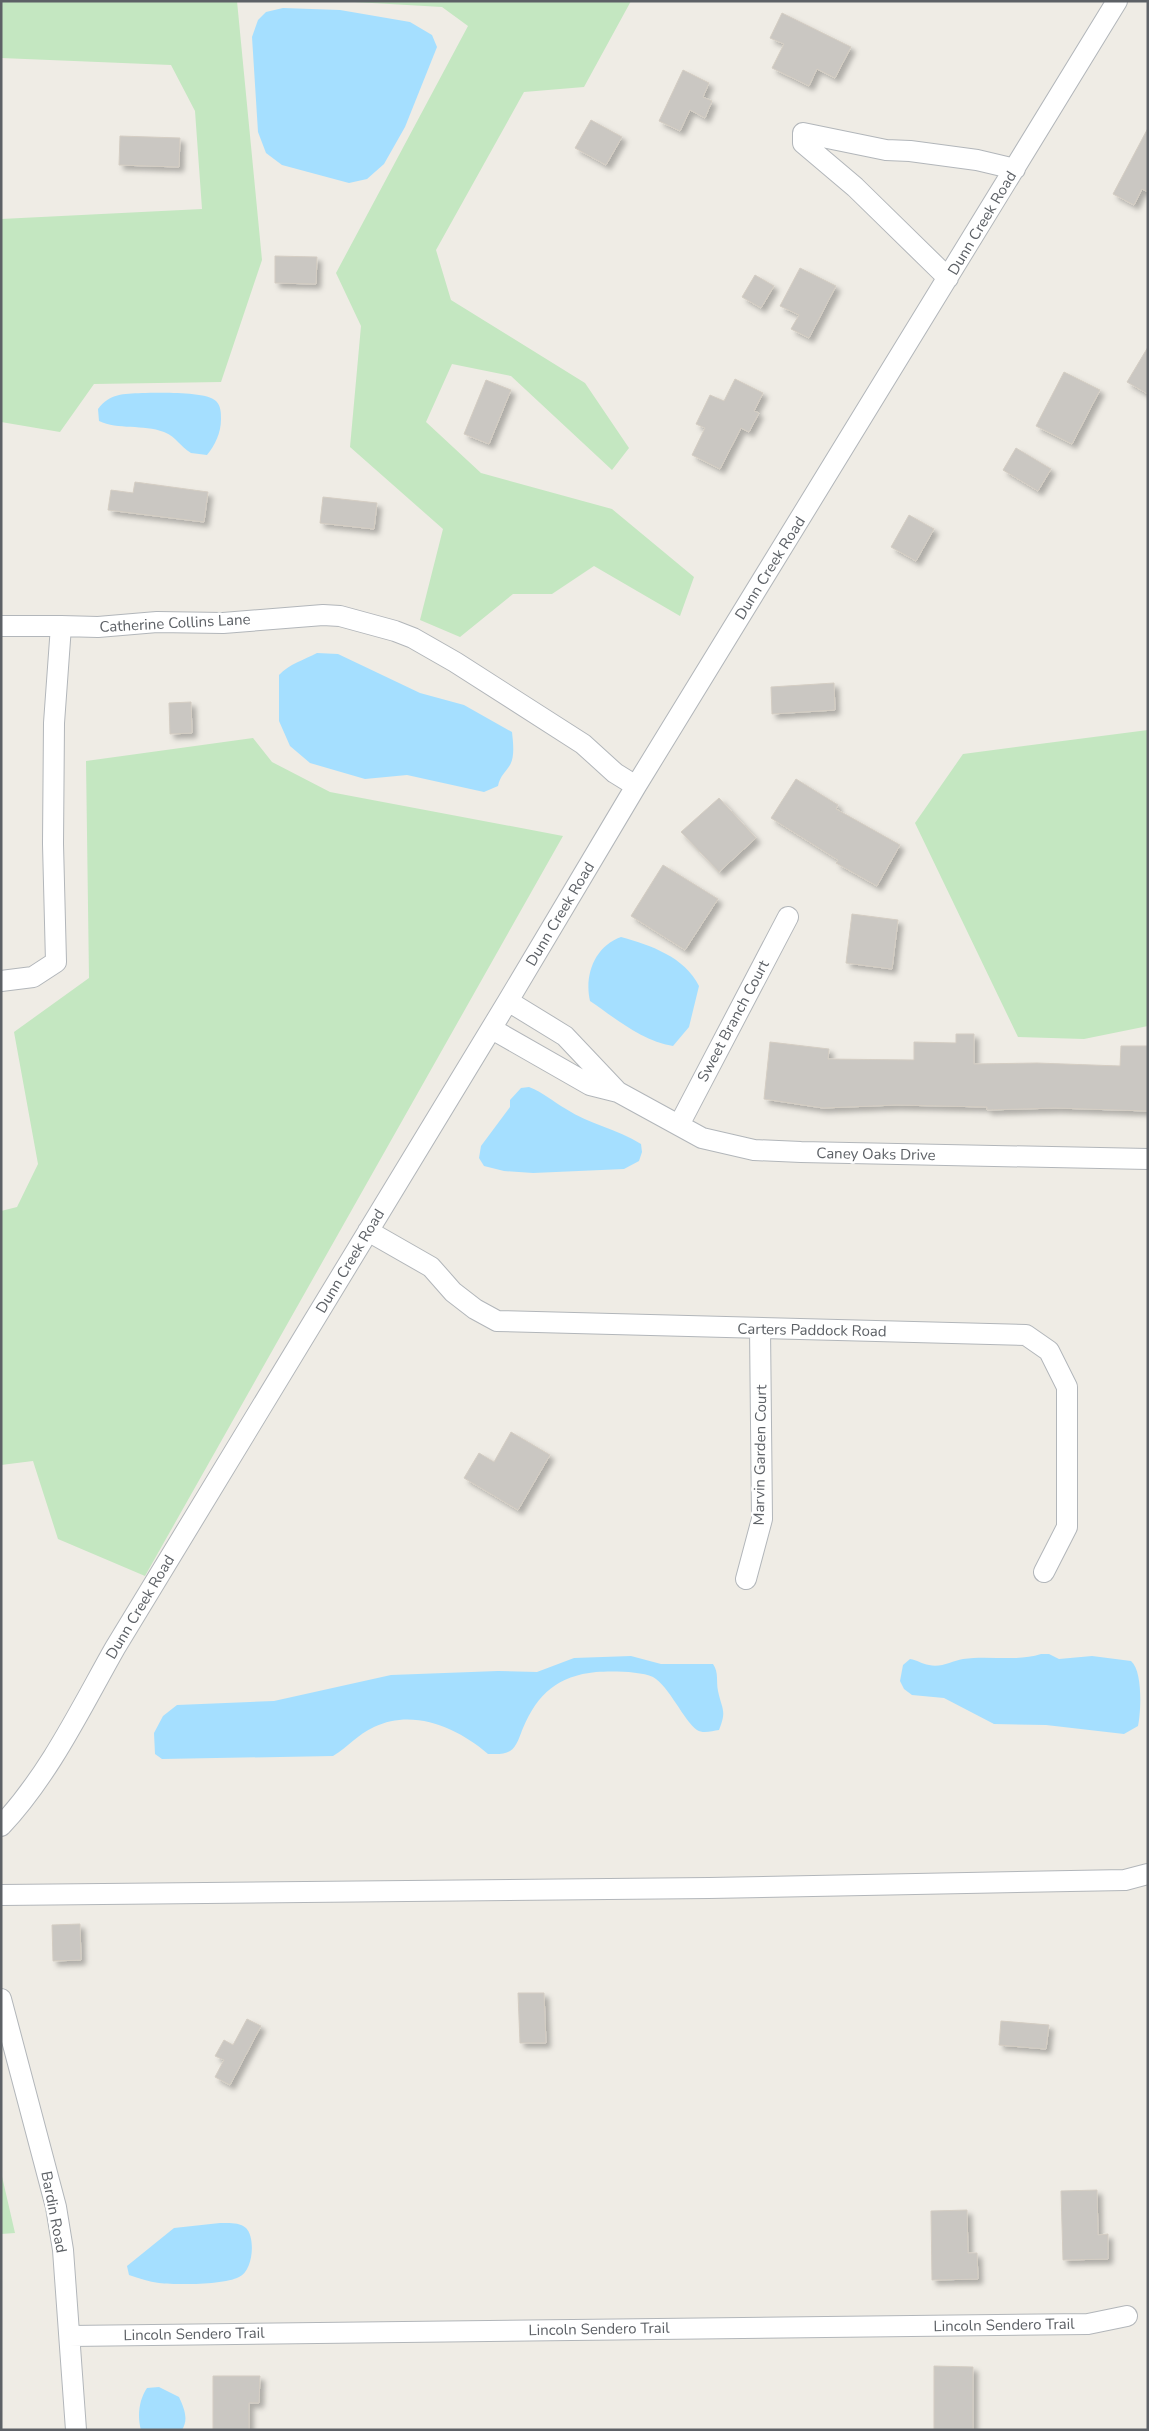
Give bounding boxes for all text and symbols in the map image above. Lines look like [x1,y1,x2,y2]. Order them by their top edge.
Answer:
street label: Dunn Creek Road [943,167,1021,279]
street label: Dunn Creek Road [730,513,810,623]
street label: Catherine Collins Lane [99,609,251,637]
street label: Dunn Creek Road [521,858,599,970]
street label: Sweet Branch Court [692,956,774,1085]
street label: Caney Oaks Drive [816,1143,936,1165]
street label: Dunn Creek Road [311,1205,389,1317]
street label: Carters Paddock Road [737,1319,887,1341]
street label: Marvin Garden Court [749,1384,771,1526]
street label: Dunn Creek Road [101,1551,179,1663]
street label: Bardin Road [36,2169,72,2255]
street label: Lincoln Sendero Trail [933,2314,1075,2336]
street label: Lincoln Sendero Trail [528,2318,670,2340]
street label: Lincoln Sendero Trail [123,2323,265,2345]

